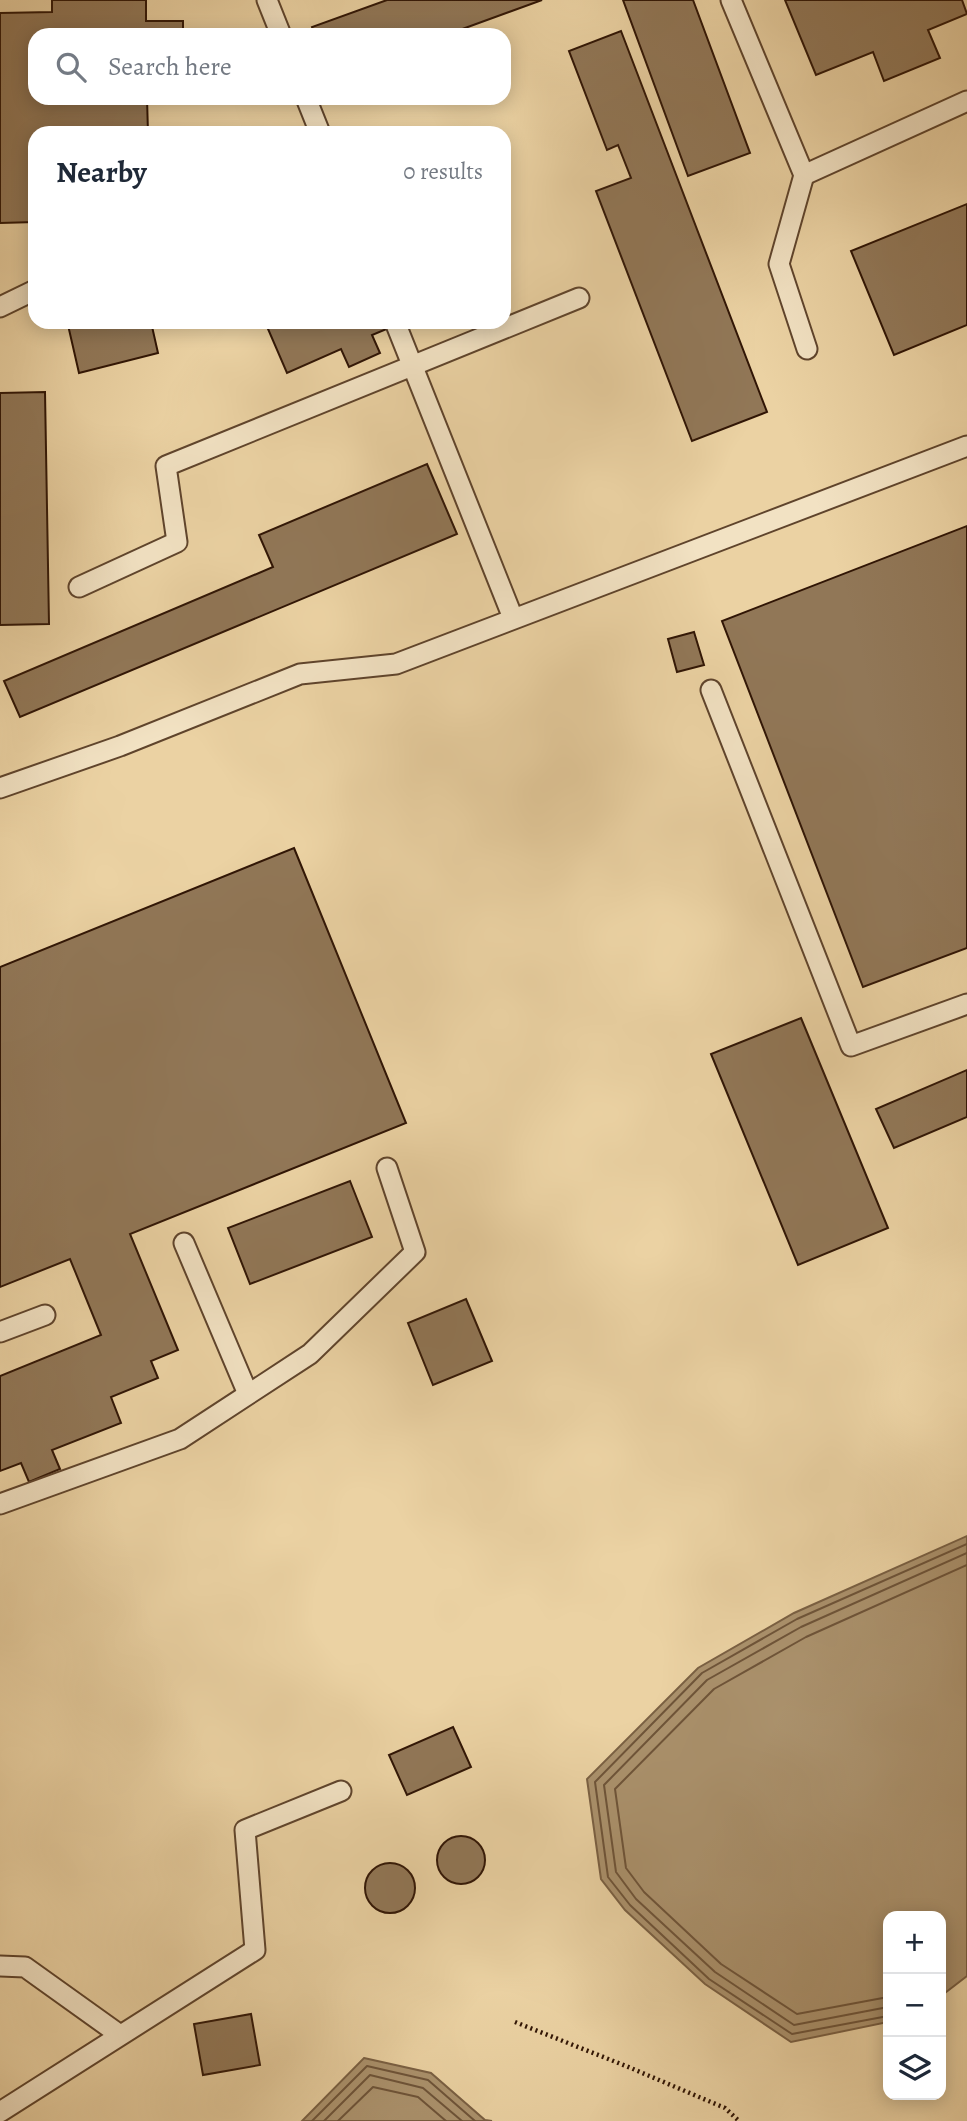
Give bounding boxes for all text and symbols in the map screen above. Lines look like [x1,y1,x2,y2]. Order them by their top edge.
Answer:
search box [28,28,511,105]
icon: search [52,48,90,86]
text: Search here [108,49,232,84]
text: Nearby [56,152,147,192]
text: 0 results [403,156,483,187]
map controls [883,1911,946,2100]
button: + [883,1911,946,1974]
button: − [883,1974,946,2037]
button: layers [883,2037,946,2100]

